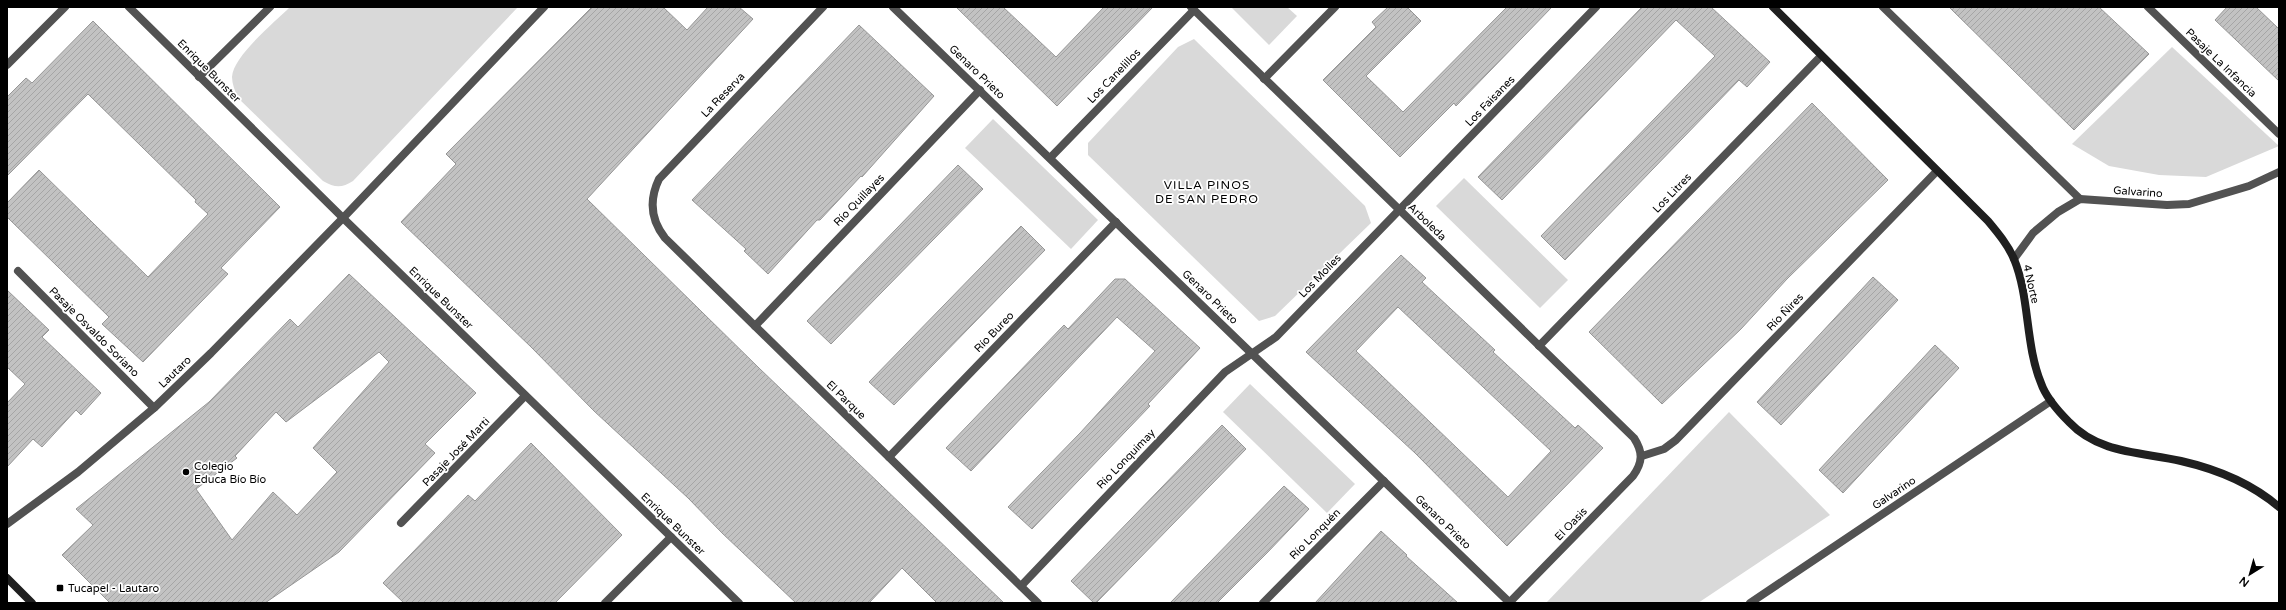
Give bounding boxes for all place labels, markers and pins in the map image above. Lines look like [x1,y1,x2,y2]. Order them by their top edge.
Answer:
place label: Colegio Educa Bío Bío [194,460,267,486]
marker: Colegio Educa Bío Bío [181,467,191,477]
place label: Tucapel - Lautaro [68,582,160,595]
marker: Tucapel - Lautaro [55,583,65,593]

